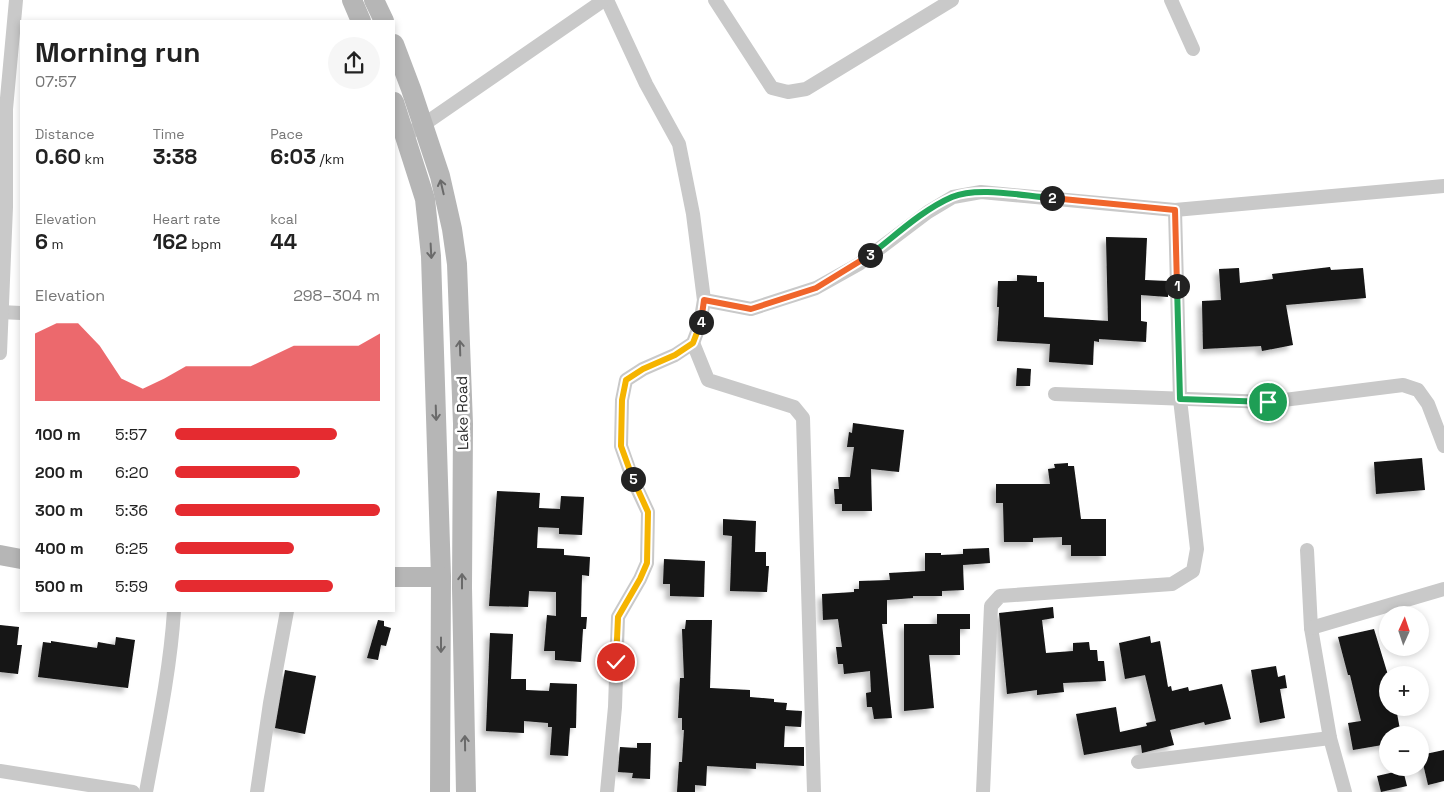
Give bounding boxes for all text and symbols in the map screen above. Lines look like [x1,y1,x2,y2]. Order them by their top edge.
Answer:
text: Morning run [35,34,200,70]
button: share [328,37,380,89]
text: 07:57 [35,71,76,92]
text: Distance [35,125,95,143]
text: Time [153,125,185,143]
text: Pace [270,125,303,143]
text: 0.60 [35,143,81,170]
text: 3:38 [153,143,197,170]
text: 6:03 [270,143,316,170]
text: km [81,150,104,168]
text: /km [316,150,344,168]
one-way arrow [437,180,446,196]
pin: 2 [1040,186,1064,210]
text: 2 [1048,189,1057,207]
text: Elevation [35,210,96,228]
text: Heart rate [153,210,221,228]
text: kcal [270,210,297,228]
text: 6 [35,228,48,255]
text: 162 [153,228,188,255]
text: 44 [270,228,297,255]
text: m [48,235,64,253]
text: bpm [188,235,221,253]
one-way arrow [427,242,436,258]
pin: 3 [858,242,882,268]
text: 3 [866,246,875,264]
pin: 1 [1164,274,1190,298]
text: 1 [1174,277,1181,295]
text: Elevation [35,285,105,306]
text: 298–304 m [293,285,380,306]
pin: 4 [688,310,714,334]
text: 4 [697,313,706,331]
one-way arrow [455,341,465,357]
street label: Lake Road [452,376,472,450]
pin [1247,381,1289,423]
icon: arrive [1254,388,1282,416]
one-way arrow [432,405,441,421]
text: 100 m [35,424,81,445]
text: 5:57 [115,424,147,445]
text: 200 m [35,462,83,483]
text: 6:20 [115,462,149,483]
pin: 5 [620,466,646,492]
text: 5 [629,470,638,488]
text: 300 m [35,500,83,521]
text: 5:36 [115,500,148,521]
text: 400 m [35,538,84,559]
text: 6:25 [115,538,148,559]
one-way arrow [457,573,467,590]
text: 500 m [35,576,83,597]
text: 5:59 [115,576,148,597]
north arrow [1379,606,1429,656]
map controls [1379,606,1429,776]
one-way arrow [436,637,446,653]
pin [595,641,637,683]
icon: check [602,648,630,676]
button: + [1379,666,1429,716]
button: − [1379,726,1429,776]
one-way arrow [460,736,469,752]

